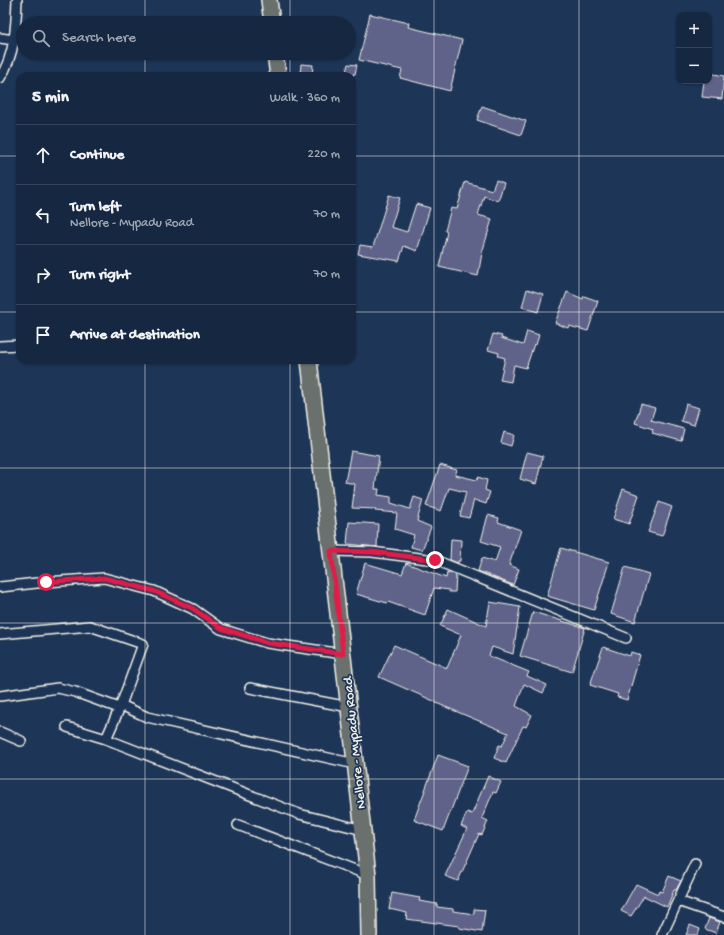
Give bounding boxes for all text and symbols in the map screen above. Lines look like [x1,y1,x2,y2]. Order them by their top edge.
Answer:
map controls [676,12,712,84]
button: + [676,12,712,48]
search box [16,16,356,60]
icon: search [30,27,52,49]
text: Search here [62,29,136,47]
button: − [676,48,712,84]
text: 5 min [32,88,69,108]
text: Walk · 360 m [270,91,340,106]
icon: ahead [32,144,54,166]
text: Continue [70,146,124,164]
text: 220 m [308,147,340,162]
text: Turn left [70,198,121,216]
icon: left [32,204,54,226]
text: 70 m [314,207,340,222]
text: Nellore - Mypadu Road [70,216,193,231]
icon: right [32,264,54,286]
text: Turn right [70,266,130,284]
text: 70 m [314,267,340,282]
icon: arrive [32,324,54,346]
text: Arrive at destination [70,326,200,344]
route end [426,551,444,569]
route start [37,573,55,591]
street label: Nellore - Mypadu Road [340,674,371,810]

